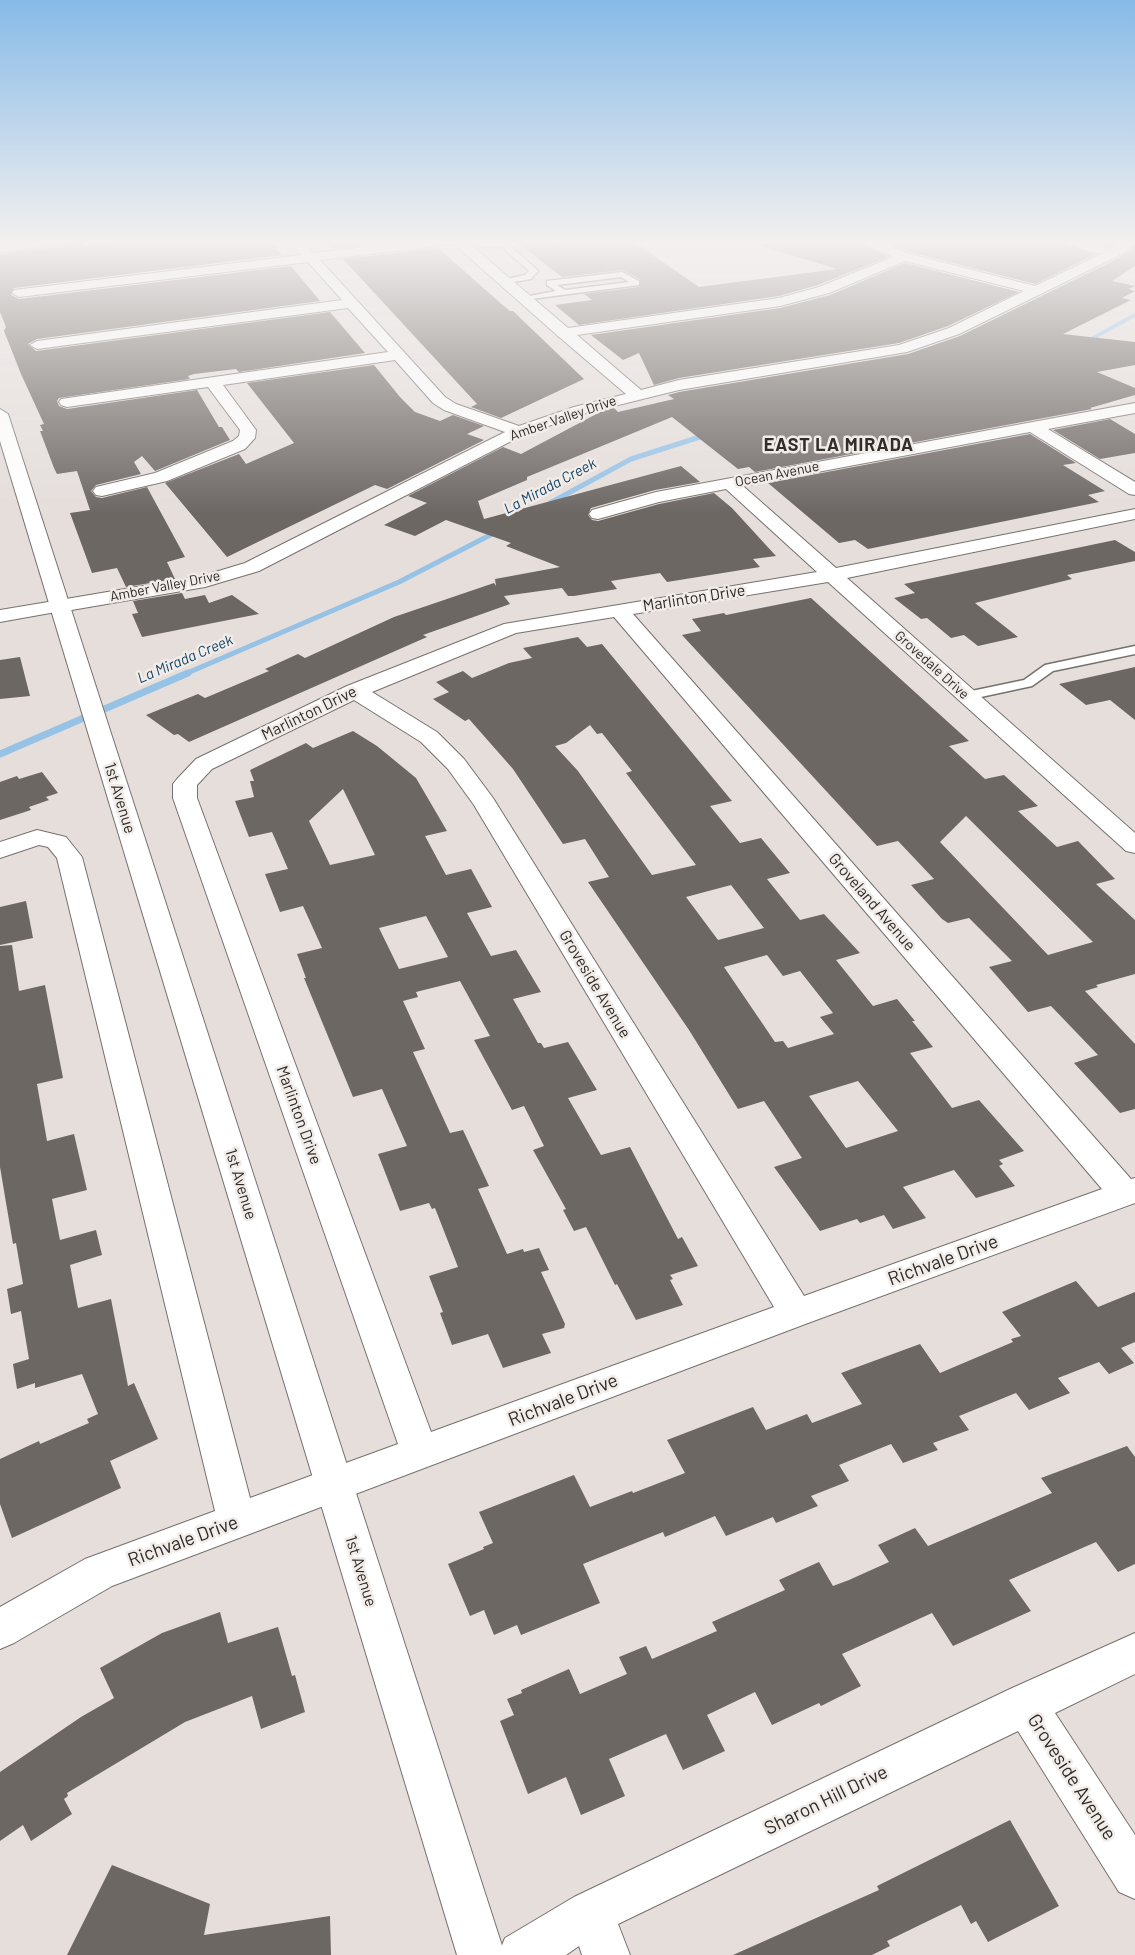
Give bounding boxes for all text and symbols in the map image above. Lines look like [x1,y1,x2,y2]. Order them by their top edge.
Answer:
street label: Amber Valley Drive [507,392,619,444]
district label: EAST LA MIRADA [762,434,916,456]
water label: La Mirada Creek [501,454,599,518]
street label: Ocean Avenue [734,458,820,490]
street label: Amber Valley Drive [108,567,222,605]
street label: Marlinton Drive [641,580,747,616]
street label: Grovedale Drive [891,627,973,703]
water label: La Mirada Creek [135,631,235,687]
street label: Marlinton Drive [258,682,360,744]
street label: 1st Avenue [100,760,140,836]
street label: Groveland Avenue [824,849,920,955]
street label: Groveside Avenue [555,926,635,1042]
street label: Marlinton Drive [272,1063,326,1167]
street label: 1st Avenue [221,1146,261,1222]
street label: Richvale Drive [885,1230,1001,1290]
street label: Richvale Drive [505,1369,621,1431]
street label: Richvale Drive [125,1511,241,1571]
street label: 1st Avenue [341,1533,381,1609]
street label: Groveside Avenue [1023,1710,1121,1844]
street label: Sharon Hill Drive [761,1760,891,1840]

